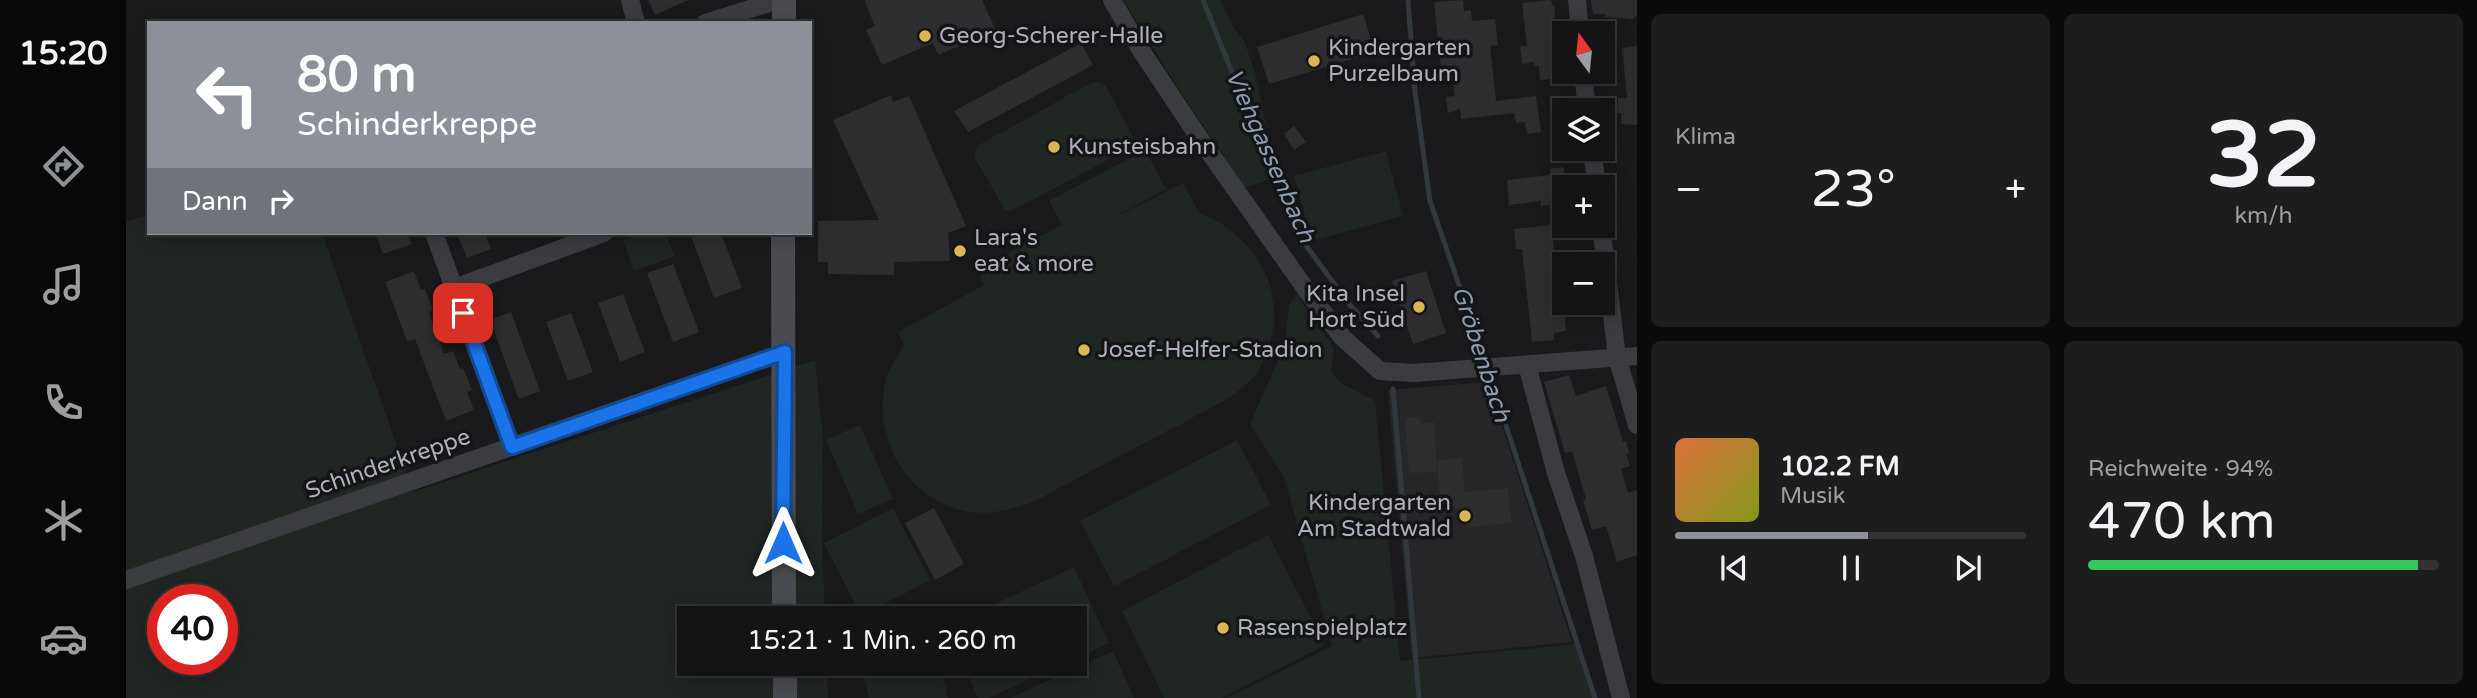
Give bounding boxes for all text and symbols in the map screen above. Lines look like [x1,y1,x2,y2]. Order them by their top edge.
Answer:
north arrow [1552,21,1615,84]
map controls [1552,21,1615,315]
place label: Georg-Scherer-Halle [939,22,1163,50]
marker: Georg-Scherer-Halle [917,28,933,44]
place label: Kindergarten Purzelbaum [1328,34,1471,88]
text: 15:20 [19,35,107,73]
text: 80 m [297,46,416,105]
icon: left [182,49,273,140]
marker: Kindergarten Purzelbaum [1306,53,1322,69]
water label: Viehgassenbach [1219,65,1322,248]
button: layers [1552,98,1615,161]
text: 32 [2206,101,2321,211]
text: Schinderkreppe [297,106,537,144]
text: Klima [1675,123,1736,151]
place label: Kunsteisbahn [1068,133,1216,161]
marker: Kunsteisbahn [1046,139,1062,155]
icon: directions [39,142,88,191]
text: 23° [1811,158,1896,221]
text: − [1675,167,1702,213]
text: + [2005,167,2026,213]
button: + [1552,175,1615,238]
icon: right [262,182,300,220]
text: Dann [182,186,248,217]
text: km/h [2235,202,2292,230]
place label: Lara's eat & more [974,224,1094,278]
marker: Lara's eat & more [952,243,968,259]
button: − [1552,252,1615,315]
icon: music [39,260,88,309]
place label: Kita Insel Hort Süd [1306,280,1405,334]
water label: Gröbenbach [1445,282,1517,427]
pin [433,283,493,343]
icon: arrive [444,294,482,332]
marker: Kita Insel Hort Süd [1411,299,1427,315]
place label: Josef-Helfer-Stadion [1098,336,1323,364]
marker: Josef-Helfer-Stadion [1076,342,1092,358]
icon: phone [39,378,88,427]
street label: Schinderkreppe [302,423,474,505]
text: 102.2 FM [1780,451,1900,482]
text: Reichweite · 94% [2088,455,2273,483]
text: Musik [1780,482,1845,510]
place label: Kindergarten Am Stadtwald [1297,489,1451,543]
text: 470 km [2088,490,2276,553]
icon: climate [39,496,88,545]
position arrow [746,506,820,580]
marker: Kindergarten Am Stadtwald [1457,508,1473,524]
icon: previous [1715,549,1753,587]
icon: pause [1832,549,1870,587]
icon: next [1949,549,1987,587]
speed limit sign: 40 [147,584,238,675]
icon: car [39,614,88,663]
place label: Rasenspielplatz [1237,614,1408,642]
marker: Rasenspielplatz [1215,620,1231,636]
text: 15:21 · 1 Min. · 260 m [747,625,1017,656]

